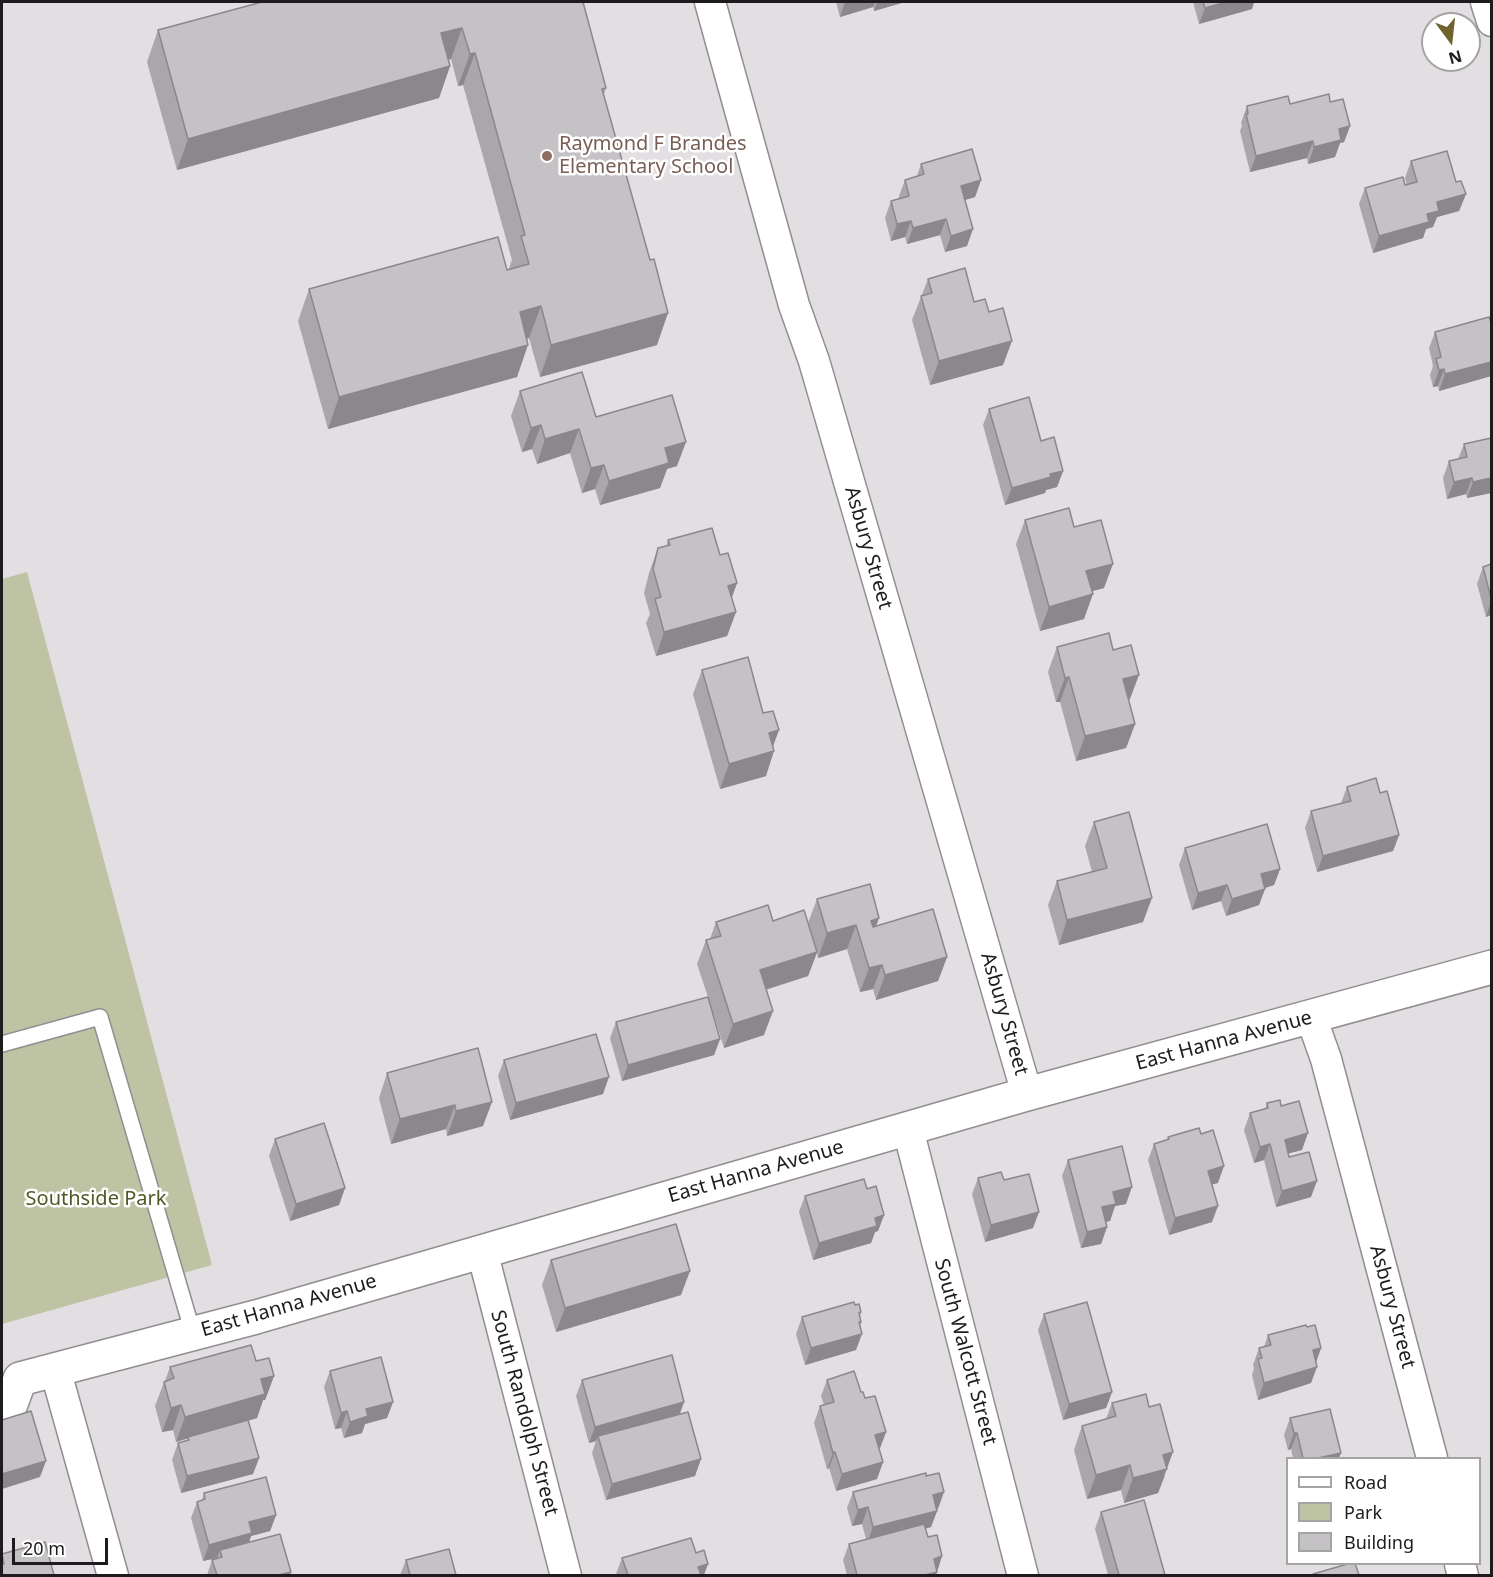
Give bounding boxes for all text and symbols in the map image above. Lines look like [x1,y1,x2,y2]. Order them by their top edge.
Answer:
north arrow [1421,12,1481,72]
text: N [1446,45,1464,70]
place label: Raymond F Brandes Elementary School [559,132,747,179]
marker: Raymond F Brandes Elementary School [540,149,554,163]
street label: Asbury Street [839,484,897,612]
street label: Asbury Street [975,950,1033,1078]
street label: East Hanna Avenue [1133,1006,1315,1076]
street label: East Hanna Avenue [665,1135,847,1209]
park label: Southside Park [26,1187,166,1211]
street label: Asbury Street [1364,1243,1420,1371]
street label: South Walcott Street [929,1256,1001,1448]
street label: East Hanna Avenue [198,1269,380,1343]
street label: South Randolph Street [485,1308,563,1518]
legend [1286,1457,1481,1565]
text: Road [1344,1470,1387,1494]
text: Park [1344,1500,1382,1524]
scale bar [15,1526,111,1564]
text: Building [1344,1530,1414,1554]
text: 20 m [23,1536,65,1560]

